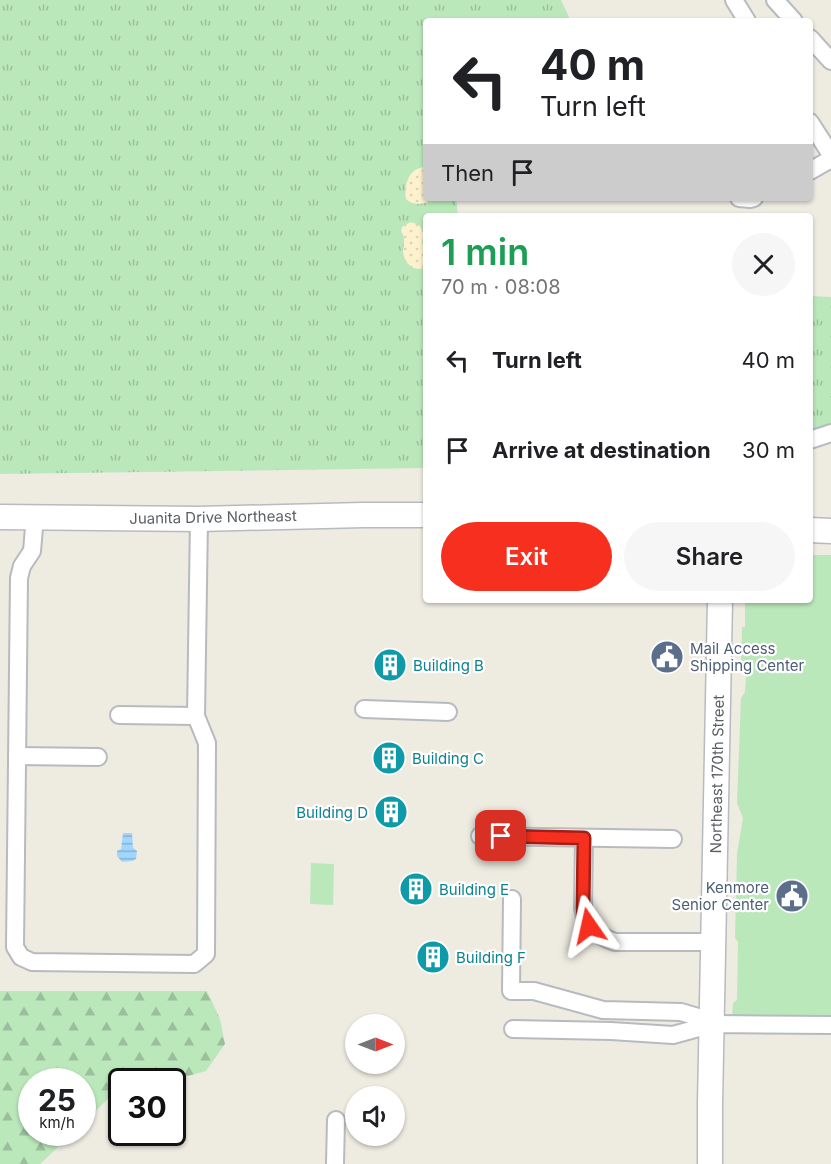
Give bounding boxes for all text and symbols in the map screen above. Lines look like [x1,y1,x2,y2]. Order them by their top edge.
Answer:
text: 40 m [540,39,645,90]
icon: left [441,42,519,120]
text: Turn left [540,90,646,123]
icon: arrive [506,156,539,189]
text: Then [441,160,494,186]
text: 1 min [441,230,529,274]
button: close [732,233,795,296]
text: 70 m · 08:08 [441,275,561,299]
icon: left [441,344,474,377]
text: Turn left [492,347,582,373]
text: 40 m [741,347,795,373]
icon: arrive [441,434,474,467]
text: Arrive at destination [492,437,711,463]
text: 30 m [742,437,795,463]
street label: Juanita Drive Northeast [129,506,297,528]
button: Exit [441,522,612,591]
button: Share [624,522,795,591]
public building icon: Mail Access Shipping Center [649,639,685,675]
place label: Mail Access Shipping Center [690,639,804,675]
building icon: Building B [372,647,408,683]
place label: Building B [413,656,484,675]
street label: Northeast 170th Street [706,694,728,853]
building icon: Building C [371,740,407,776]
place label: Building C [412,749,484,768]
building icon: Building D [373,794,409,830]
place label: Building D [296,803,368,822]
pin [475,810,526,861]
icon: arrive [484,819,517,852]
building icon: Building E [398,871,434,907]
place label: Kenmore Senior Center [672,878,769,914]
public building icon: Kenmore Senior Center [774,878,810,914]
place label: Building E [439,880,509,899]
position arrow [557,894,621,958]
building icon: Building F [415,939,451,975]
place label: Building F [456,948,526,967]
north arrow [345,1014,405,1074]
map controls [345,1014,405,1146]
speed limit sign: 30 [108,1068,186,1146]
text: 25 [38,1082,76,1118]
button: sound [345,1086,405,1146]
text: km/h [39,1113,75,1132]

